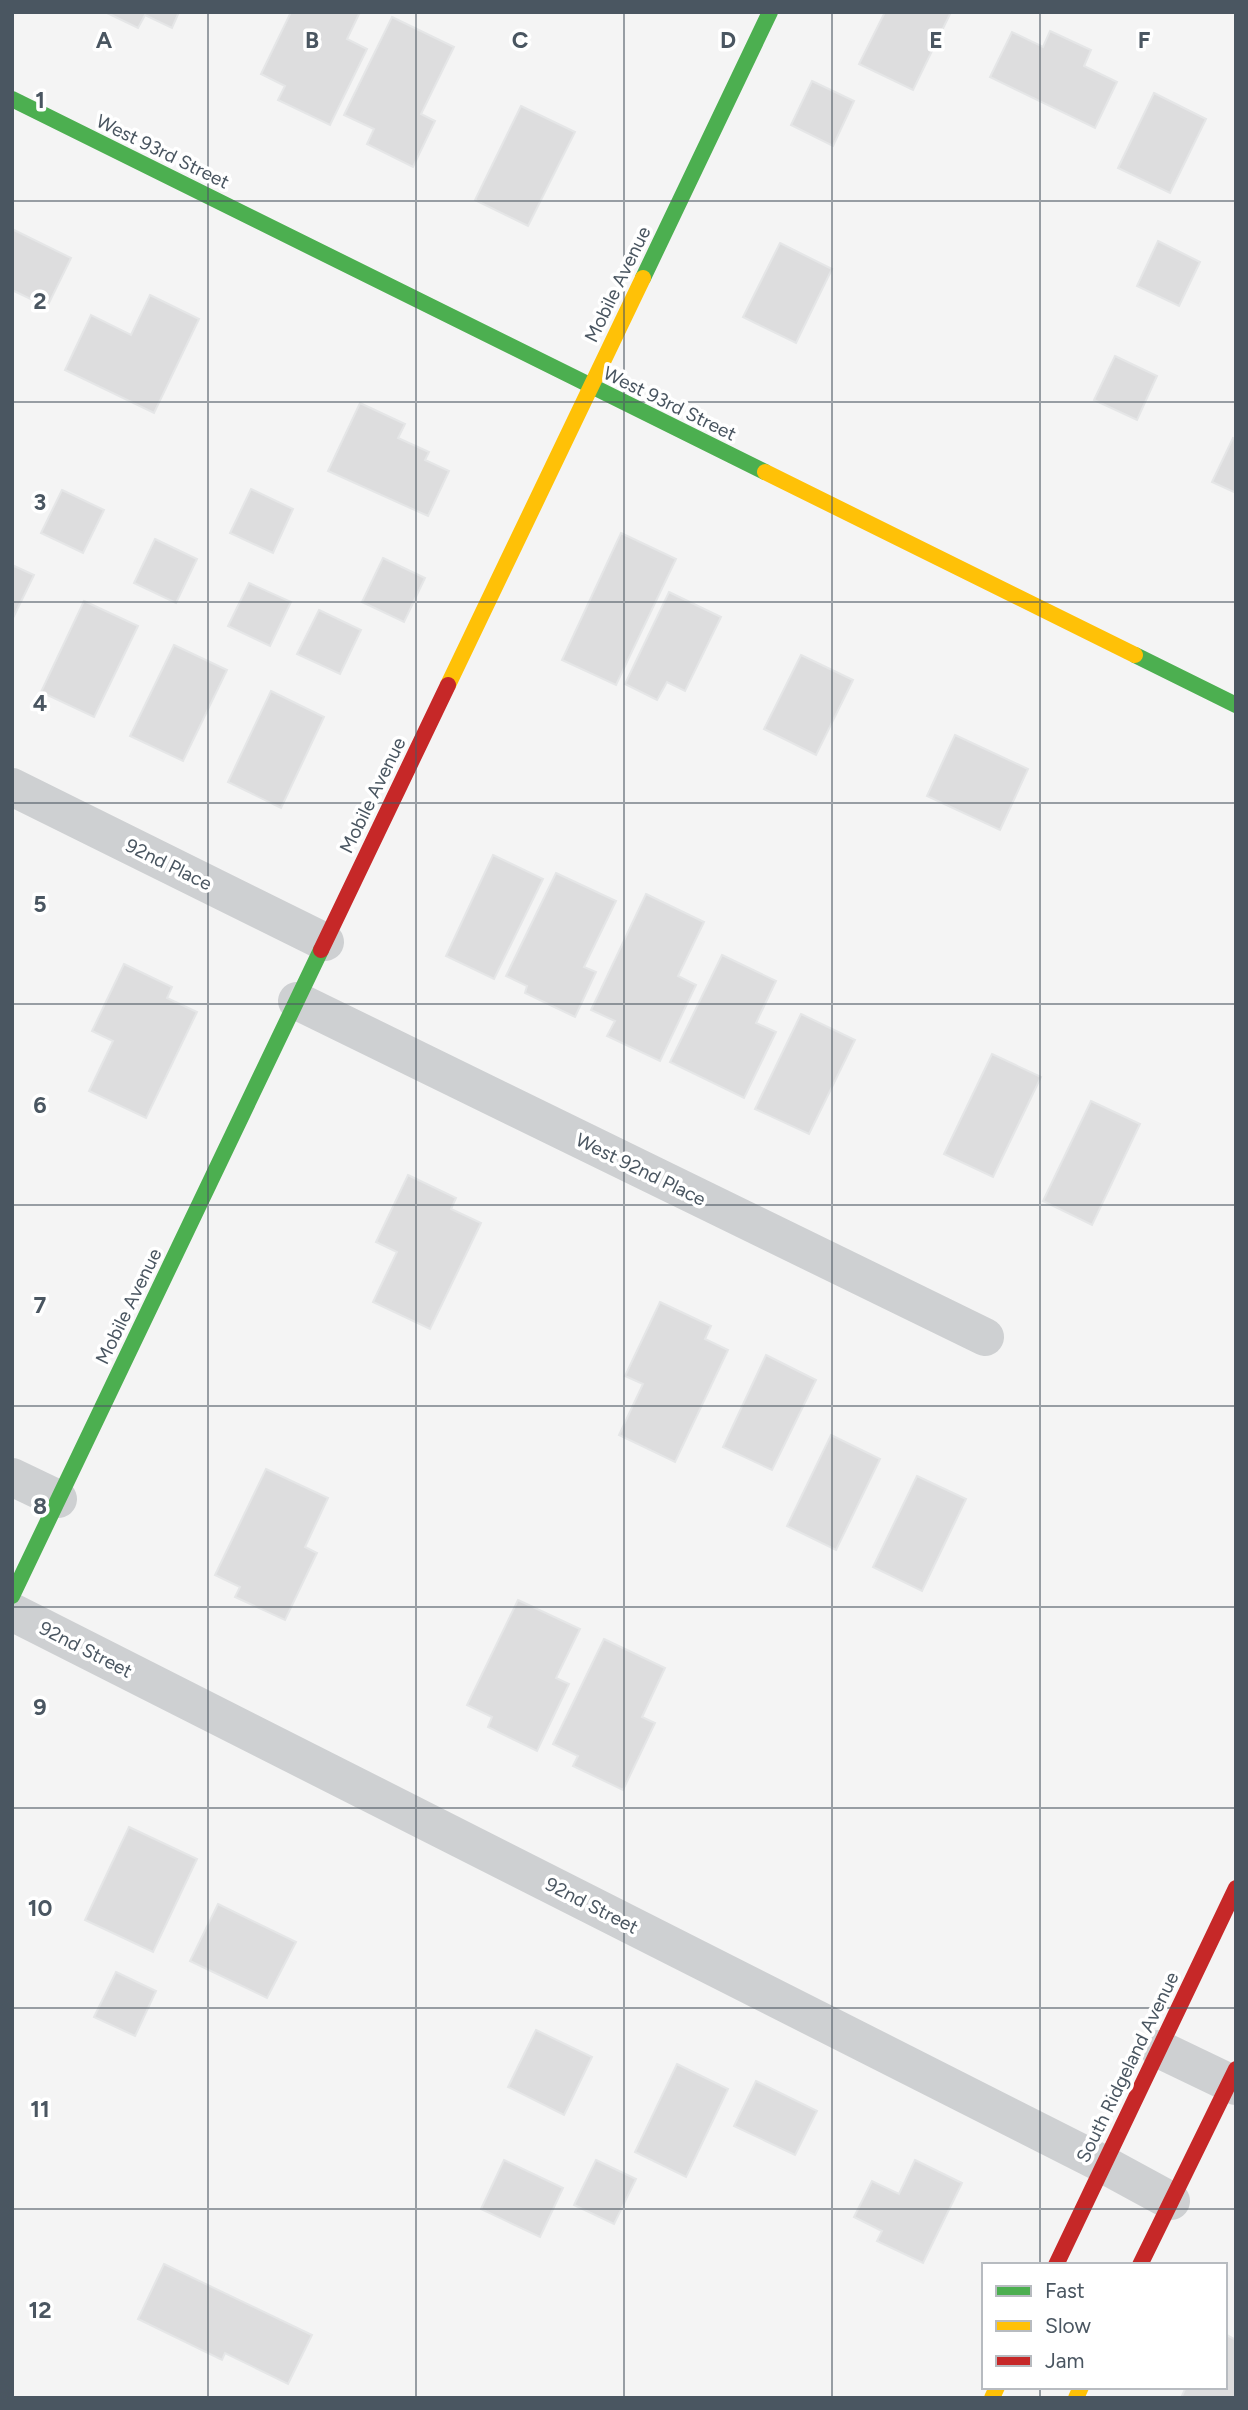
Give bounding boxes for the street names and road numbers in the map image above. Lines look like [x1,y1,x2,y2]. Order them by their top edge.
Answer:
street label: West 93rd Street [93,109,233,194]
street label: Mobile Avenue [579,222,655,346]
street label: West 93rd Street [600,361,740,446]
street label: Mobile Avenue [334,733,410,857]
street label: 92nd Place [122,834,216,895]
street label: West 92nd Place [572,1128,710,1211]
street label: Mobile Avenue [90,1244,166,1368]
street label: 92nd Street [36,1616,136,1683]
street label: 92nd Street [542,1872,642,1939]
street label: South Ridgeland Avenue [1071,1968,1184,2166]

